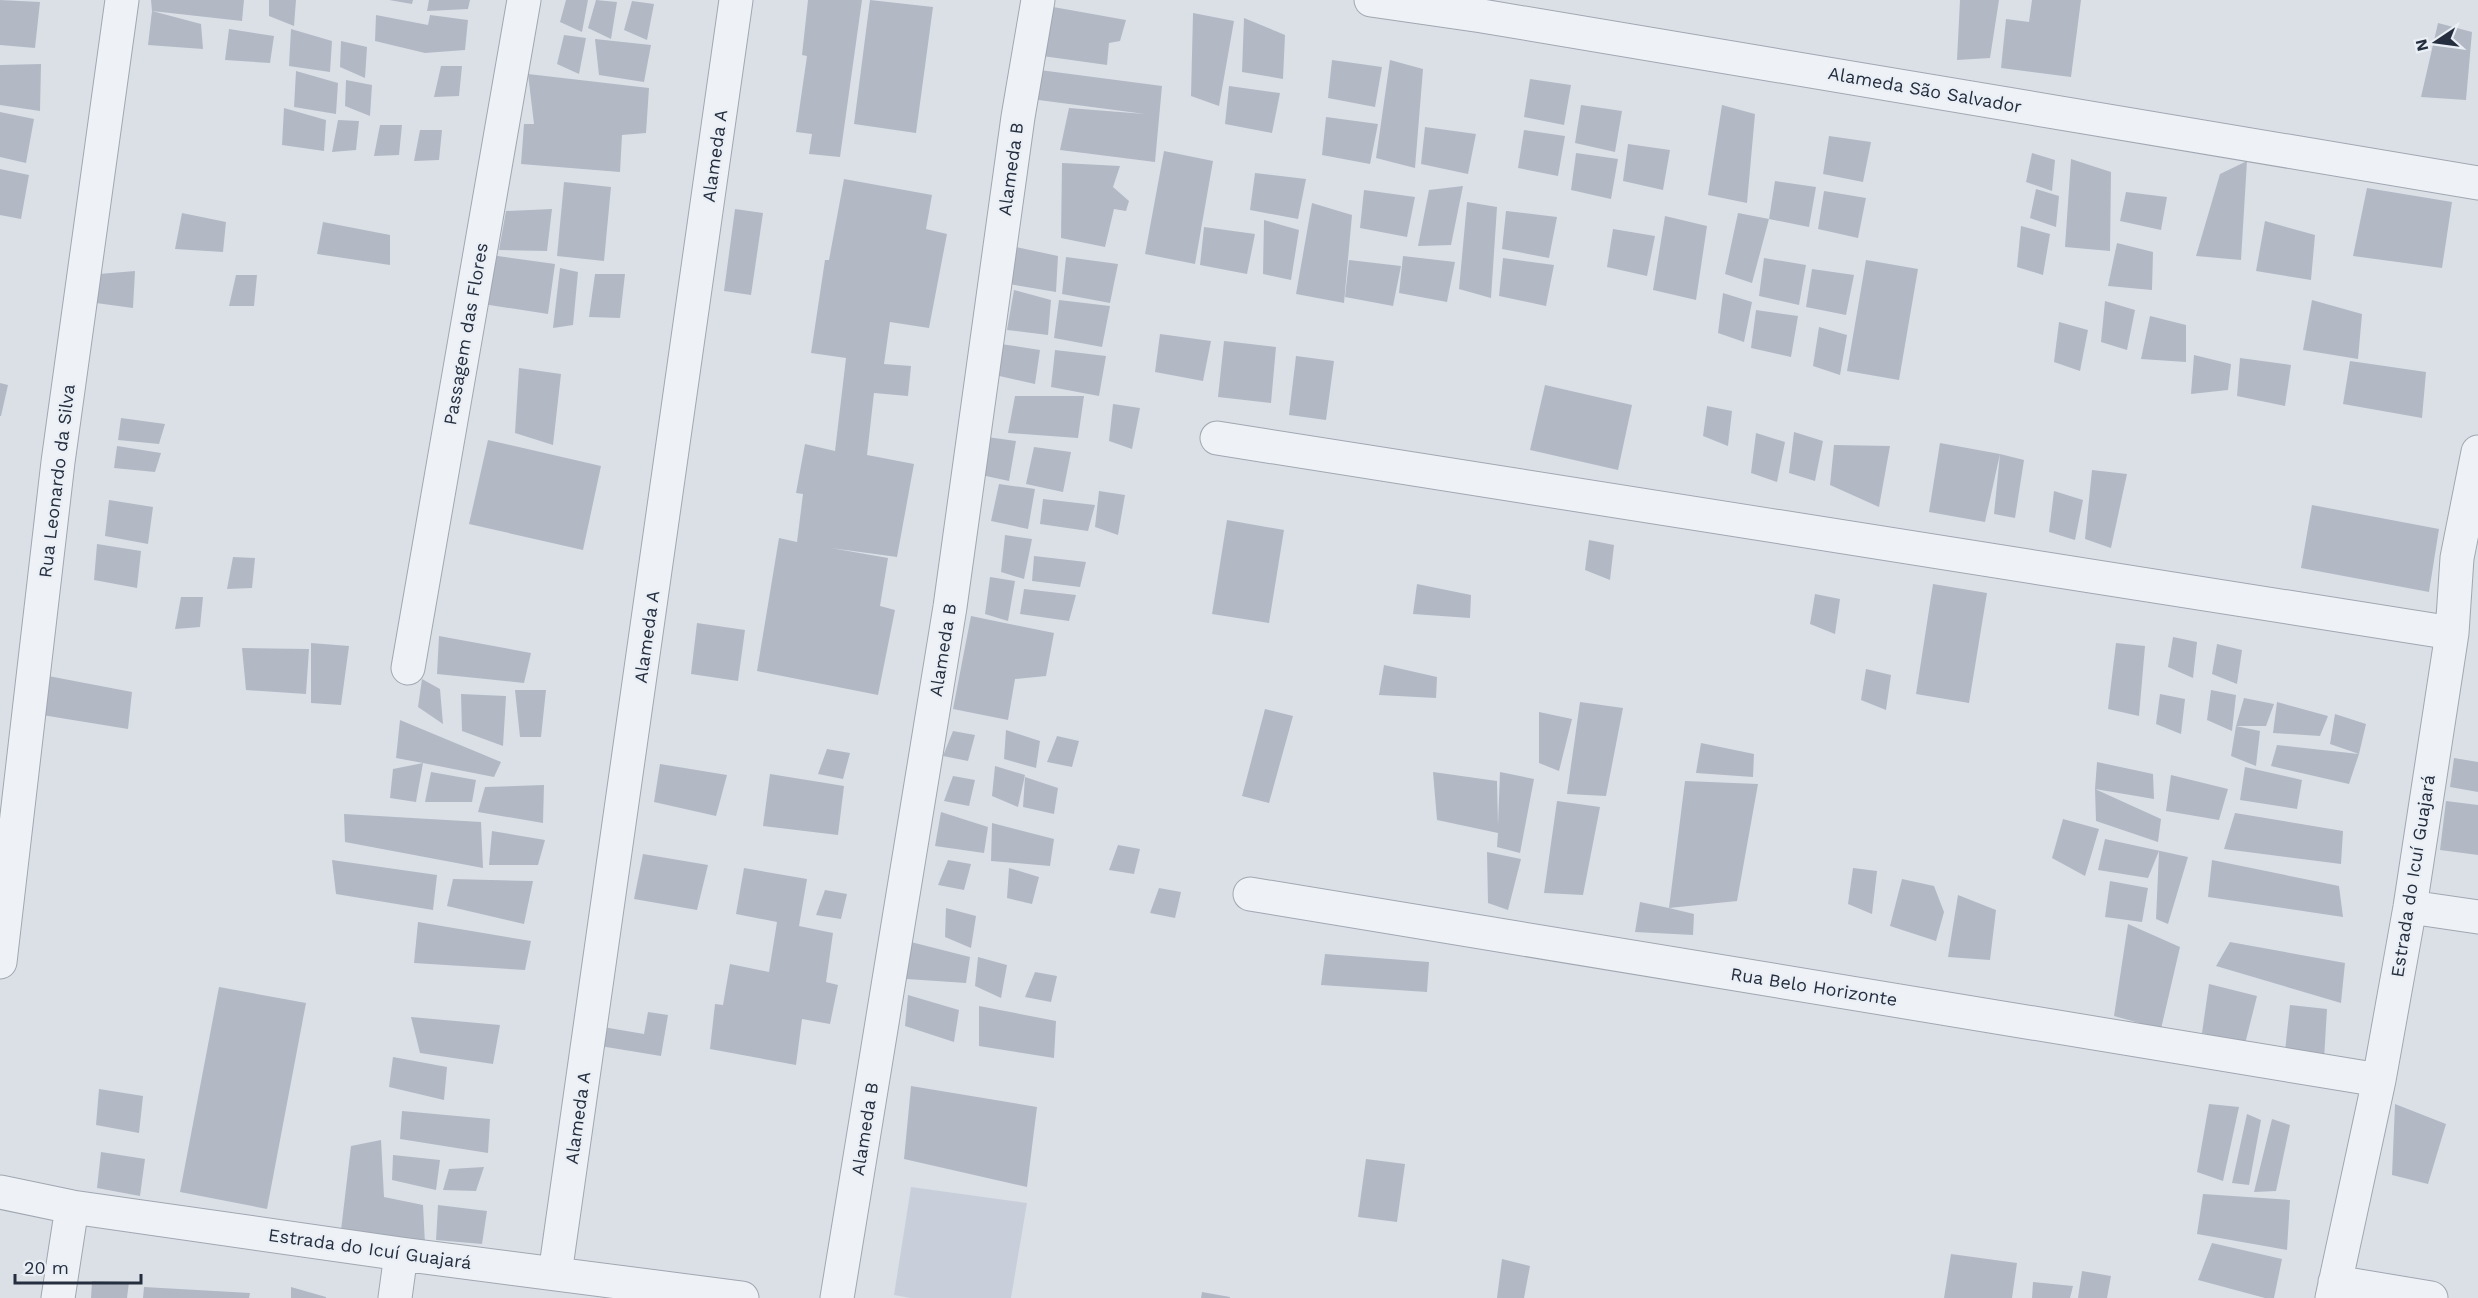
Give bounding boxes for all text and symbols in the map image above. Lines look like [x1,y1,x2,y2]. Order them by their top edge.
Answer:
north arrow [2406,12,2466,72]
text: N [2411,37,2432,53]
street label: Alameda São Salvador [1827,62,2024,117]
street label: Alameda A [698,108,731,204]
street label: Alameda B [994,121,1027,217]
street label: Passagem das Flores [439,241,492,427]
street label: Rua Leonardo da Silva [34,383,79,579]
street label: Alameda A [630,589,663,685]
street label: Alameda B [925,602,960,698]
street label: Estrada do Icuí Guajará [2386,773,2439,979]
street label: Rua Belo Horizonte [1729,963,1899,1010]
street label: Alameda A [561,1070,594,1166]
street label: Alameda B [847,1081,882,1177]
street label: Estrada do Icuí Guajará [267,1224,473,1273]
scale bar [15,1247,141,1285]
text: 20 m [24,1257,69,1278]

